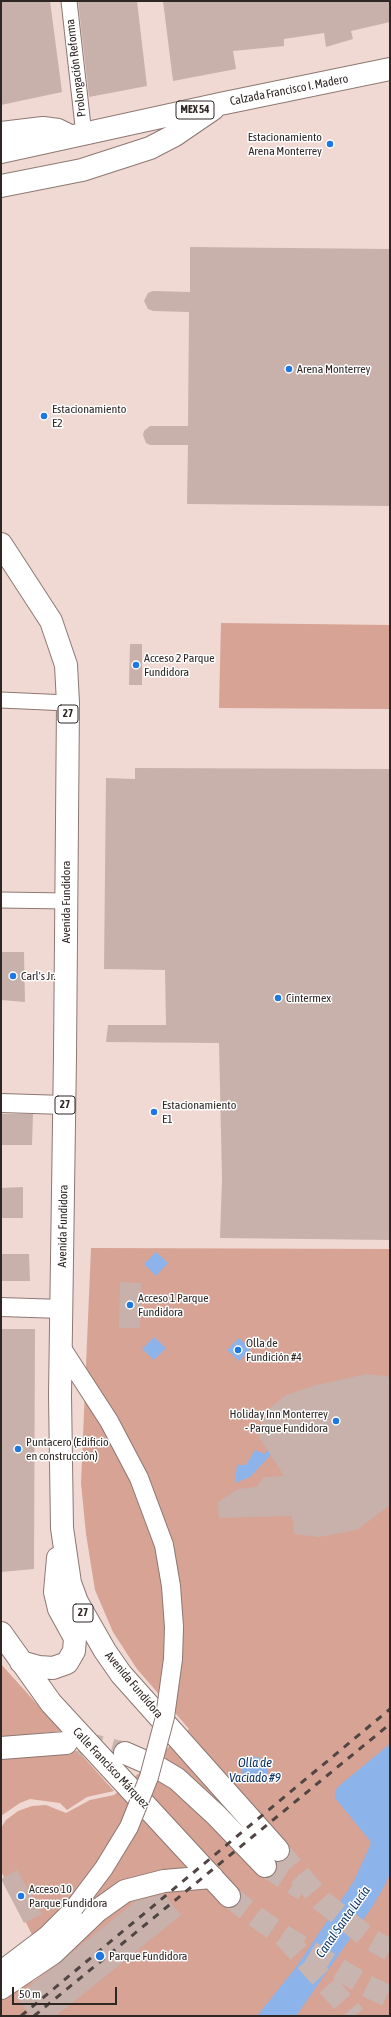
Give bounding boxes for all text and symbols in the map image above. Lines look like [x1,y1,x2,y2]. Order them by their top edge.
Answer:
street label: Prolongación Reforma [63,18,89,118]
street label: Calzada Francisco I. Madero [229,71,349,109]
road number: MEX 54 [176,101,214,119]
place label: Estacionamiento Arena Monterrey [248,130,322,158]
marker: Estacionamiento Arena Monterrey [325,139,335,149]
place label: Arena Monterrey [297,362,371,376]
marker: Arena Monterrey [284,364,294,374]
place label: Estacionamiento E2 [52,402,126,430]
marker: Estacionamiento E2 [39,411,49,421]
place label: Acceso 2 Parque Fundidora [144,651,215,679]
marker: Acceso 2 Parque Fundidora [131,660,141,670]
road number: 27 [58,705,78,723]
street label: Avenida Fundidora [59,861,73,943]
place label: Carl's Jr. [21,969,56,983]
marker: Carl's Jr. [8,971,18,981]
place label: Cintermex [286,991,331,1005]
marker: Cintermex [273,993,283,1003]
road number: 27 [55,1096,75,1114]
place label: Estacionamiento E1 [162,1098,236,1126]
marker: Estacionamiento E1 [149,1107,159,1117]
street label: Avenida Fundidora [55,1185,71,1267]
place label: Acceso 1 Parque Fundidora [138,1291,209,1319]
marker: Acceso 1 Parque Fundidora [125,1300,135,1310]
place label: Olla de Fundición #4 [246,1336,302,1364]
marker: Olla de Fundición #4 [233,1345,243,1355]
place label: Holiday Inn Monterrey - Parque Fundidora [230,1407,328,1435]
marker: Holiday Inn Monterrey - Parque Fundidora [331,1416,341,1426]
place label: Puntacero (Edificio en construcción) [26,1435,109,1463]
marker: Puntacero (Edificio en construcción) [13,1444,23,1454]
road number: 27 [73,1604,93,1622]
street label: Avenida Fundidora [102,1649,166,1721]
street label: Calle Francisco Márquez [70,1725,152,1811]
water label: Olla de Vaciado #9 [229,1755,281,1786]
place label: Acceso 10 Parque Fundidora [29,1882,107,1910]
water label: Canal Santa Lucía [313,1883,373,1961]
marker: Acceso 10 Parque Fundidora [16,1891,26,1901]
place label: Parque Fundidora [109,1949,187,1963]
marker: Parque Fundidora [94,1950,106,1962]
scale bar [14,1979,119,2005]
text: 50 m [19,1987,41,2001]

